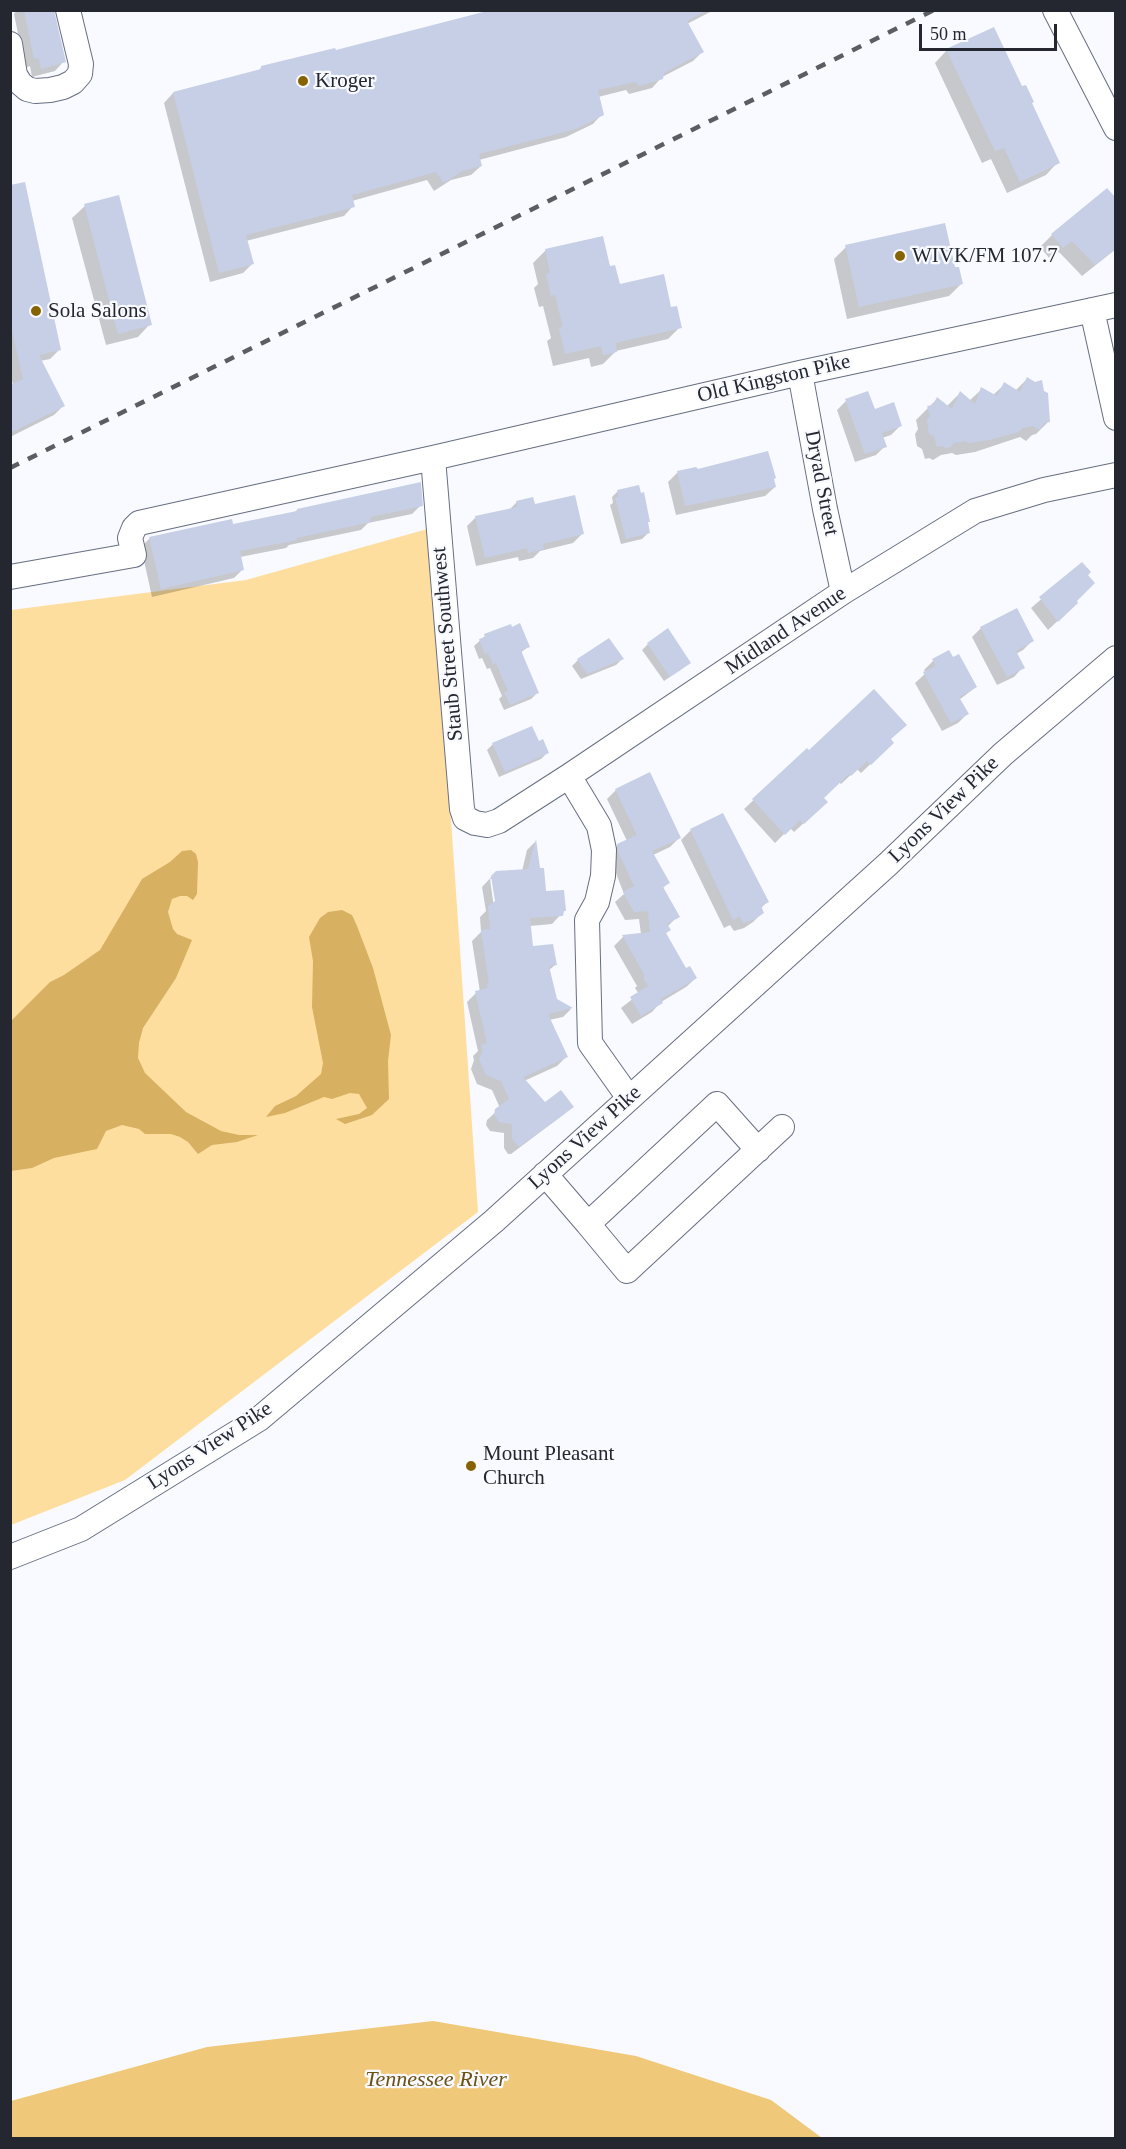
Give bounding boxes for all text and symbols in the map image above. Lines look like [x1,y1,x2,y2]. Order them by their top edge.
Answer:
scale bar [922,12,1060,50]
text: 50 m [930,24,967,44]
place label: Kroger [315,68,374,94]
marker: Kroger [296,74,310,88]
place label: WIVK/FM 107.7 [912,243,1058,269]
marker: WIVK/FM 107.7 [893,249,907,263]
place label: Sola Salons [48,298,147,324]
marker: Sola Salons [29,304,43,318]
street label: Old Kingston Pike [695,349,853,409]
street label: Dryad Street [798,428,844,538]
street label: Staub Street Southwest [427,546,469,742]
street label: Midland Avenue [721,581,851,681]
street label: Lyons View Pike [884,751,1004,869]
street label: Lyons View Pike [523,1081,647,1195]
street label: Lyons View Pike [143,1396,277,1496]
place label: Mount Pleasant Church [483,1441,614,1491]
marker: Mount Pleasant Church [464,1459,478,1473]
water label: Tennessee River [365,2067,507,2093]

